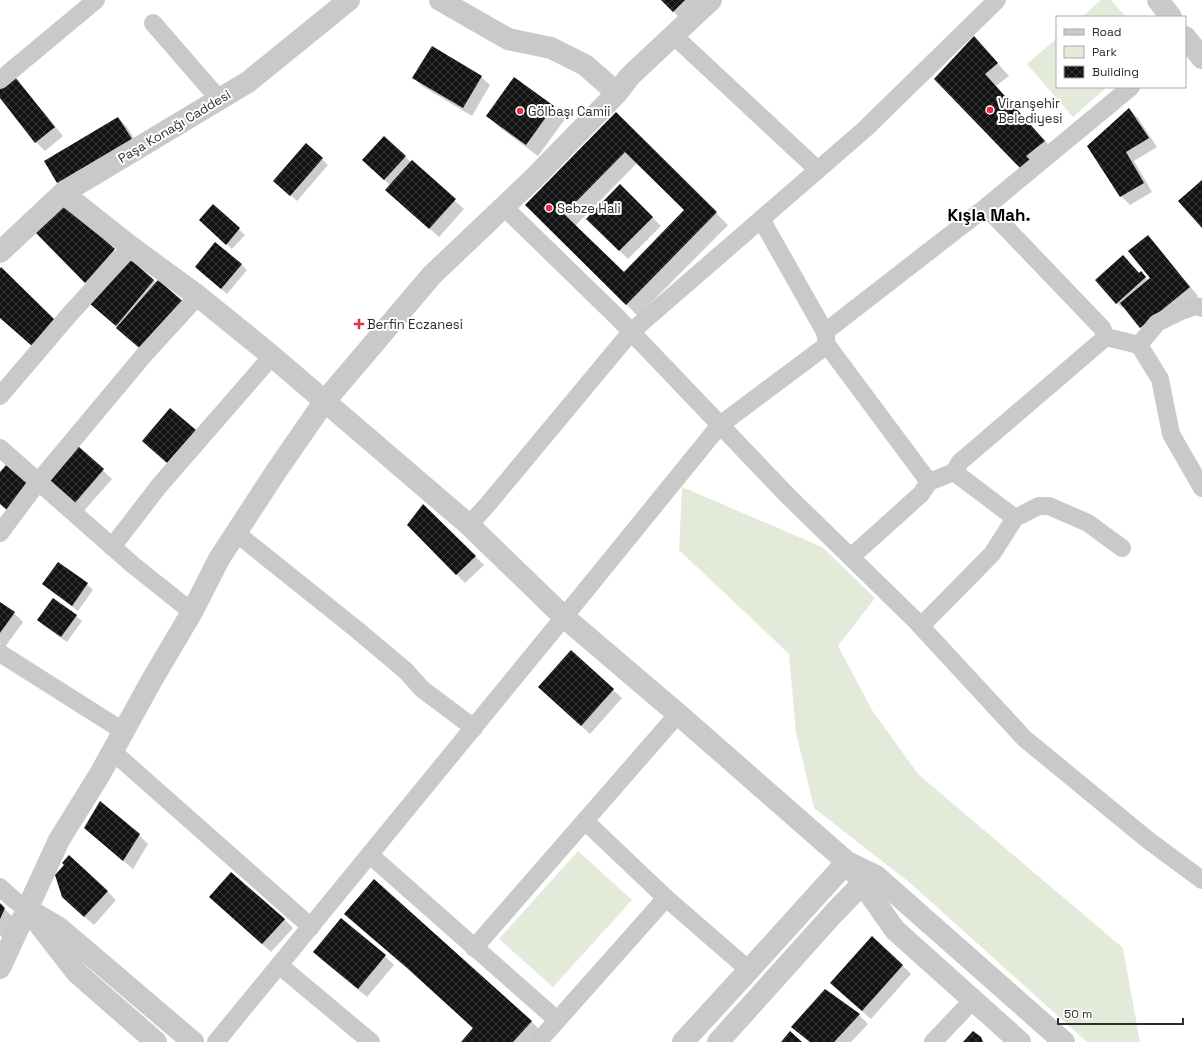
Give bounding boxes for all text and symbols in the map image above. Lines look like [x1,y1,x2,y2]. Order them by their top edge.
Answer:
legend [1056,16,1186,88]
text: Road [1092,24,1121,40]
text: Park [1092,44,1117,60]
text: Building [1092,64,1139,80]
street label: Paşa Konağı Caddesi [115,86,234,167]
place label: Viranşehir Belediyesi [998,95,1062,127]
place label: Gölbaşı Camii [528,103,610,120]
marker: Viranşehir Belediyesi [985,105,995,115]
marker: Gölbaşı Camii [515,106,525,116]
place label: Sebze Hali [557,200,621,217]
marker: Sebze Hali [544,203,554,213]
district label: Kışla Mah. [947,204,1031,226]
place label: Berfin Eczanesi [367,316,463,333]
marker: Berfin Eczanesi [354,319,364,329]
scale bar [1058,1000,1183,1026]
text: 50 m [1064,1006,1092,1022]

